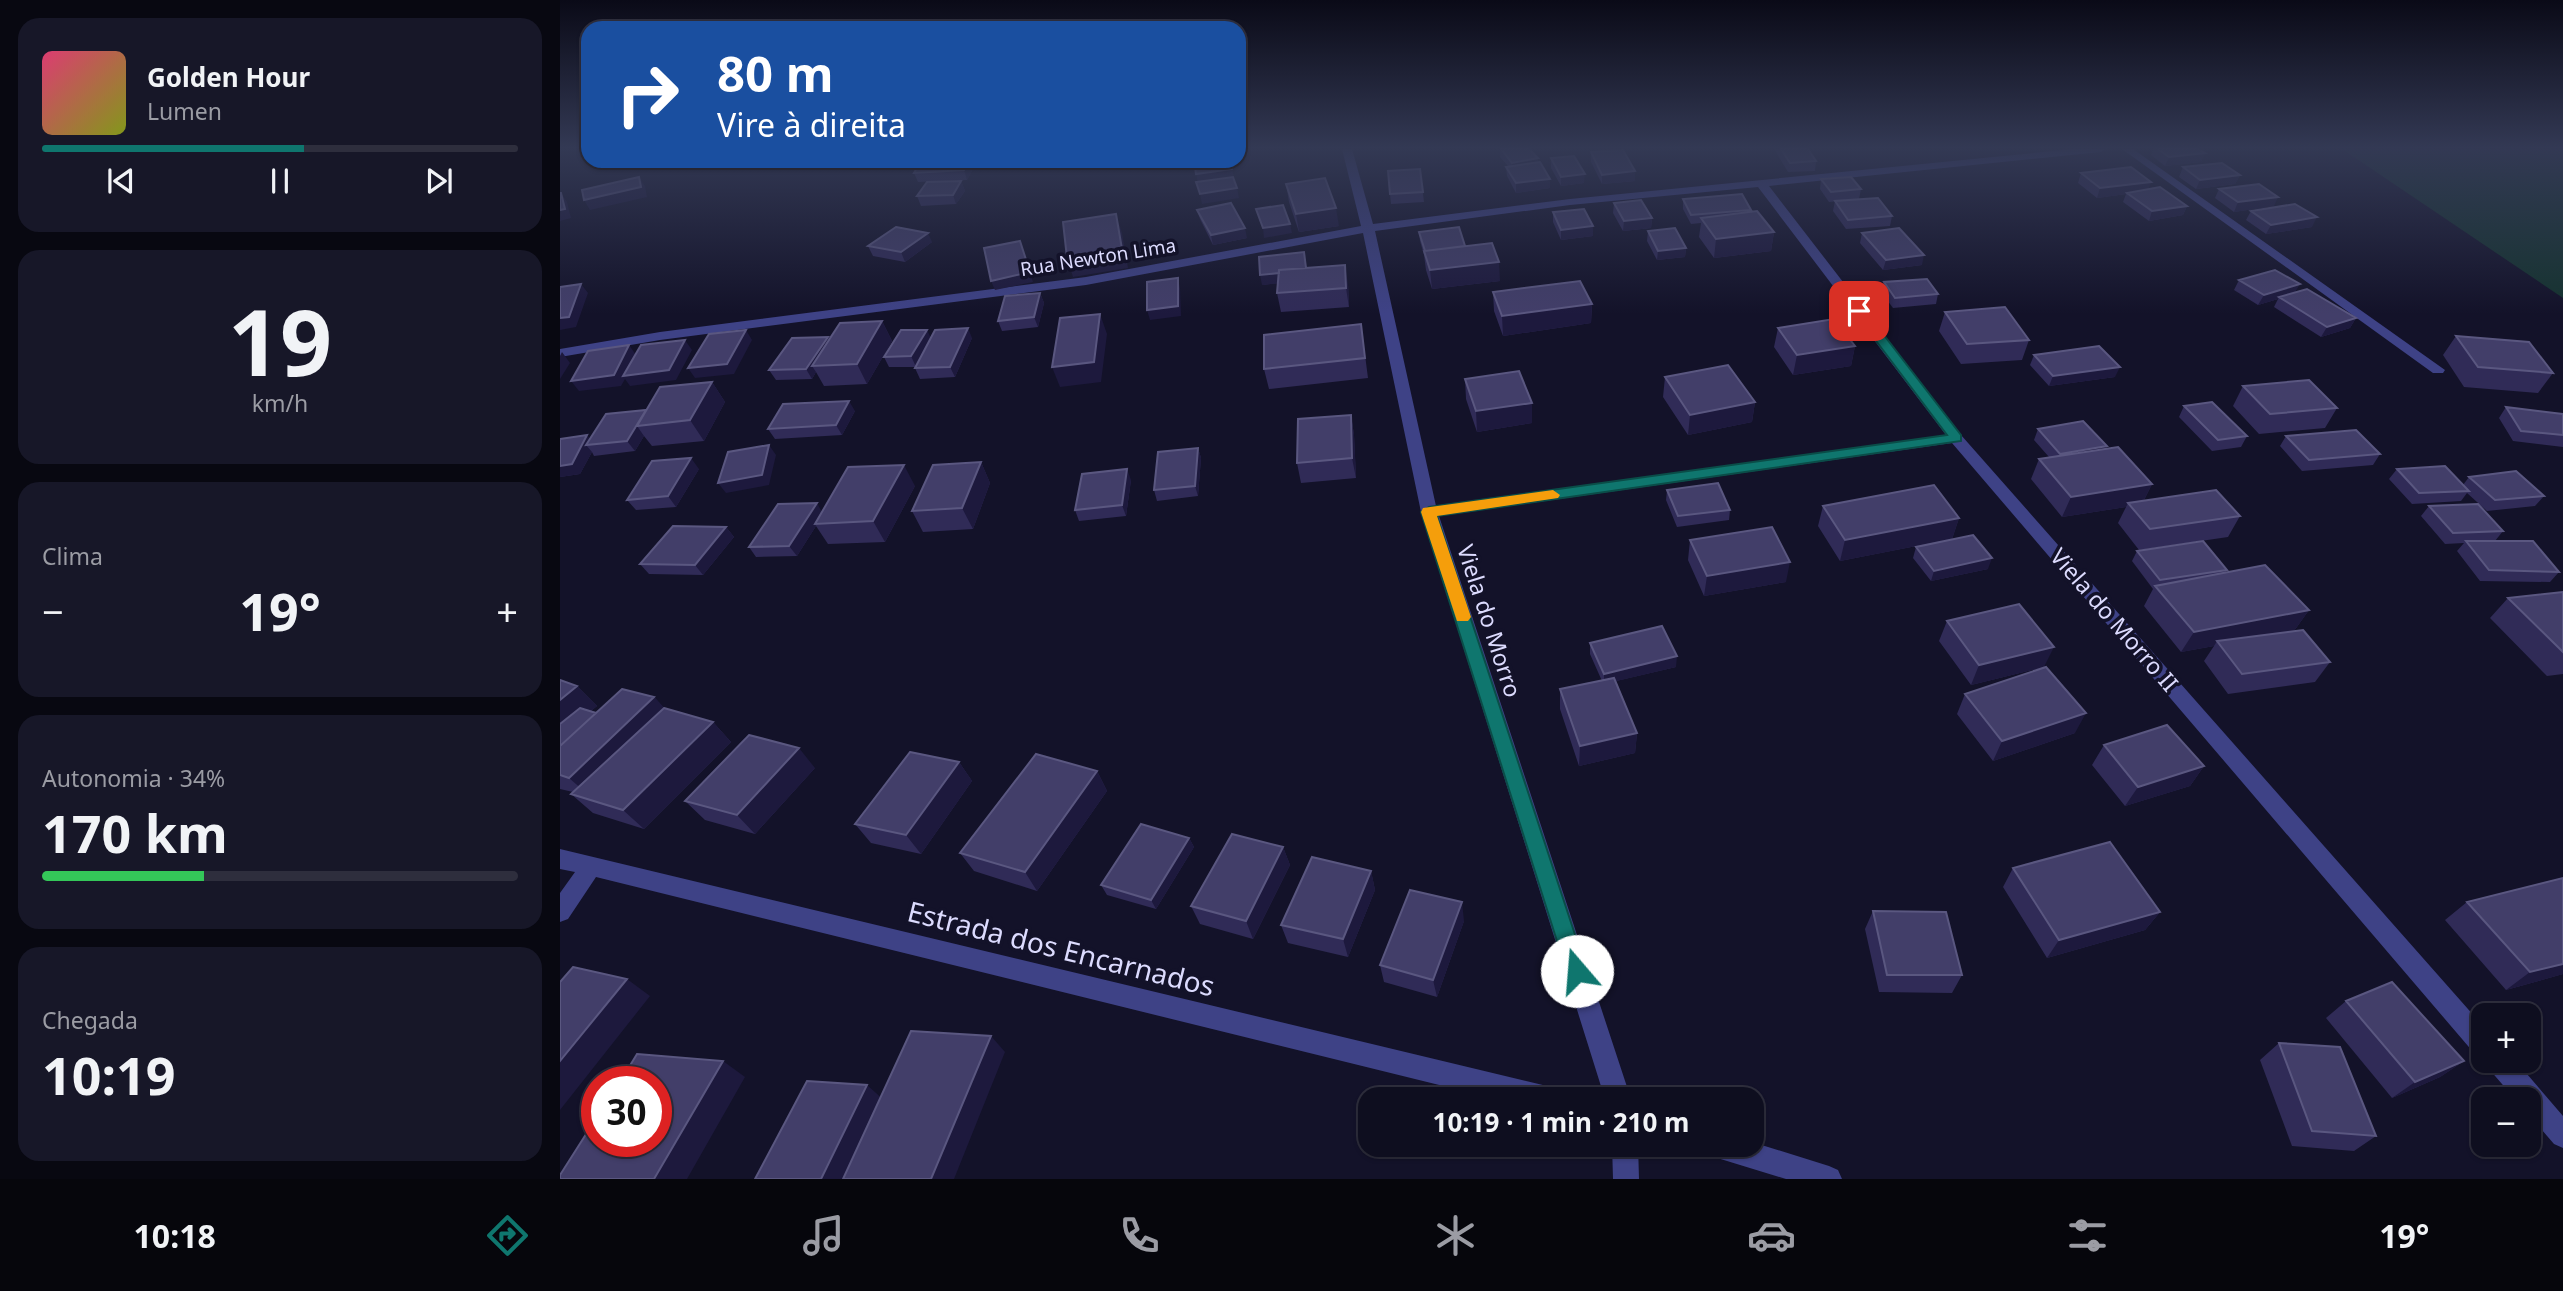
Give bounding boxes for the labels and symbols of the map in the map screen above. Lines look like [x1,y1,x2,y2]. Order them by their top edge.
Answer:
street label: Rua Newton Lima [1018,232,1178,282]
pin [1829,281,1889,341]
street label: Viela do Morro [1450,540,1530,701]
street label: Viela do Morro II [2044,541,2186,698]
street label: Estrada dos Encarnados [904,891,1219,1005]
position arrow [1540,934,1614,1008]
speed limit sign: 30 [581,1066,672,1157]

